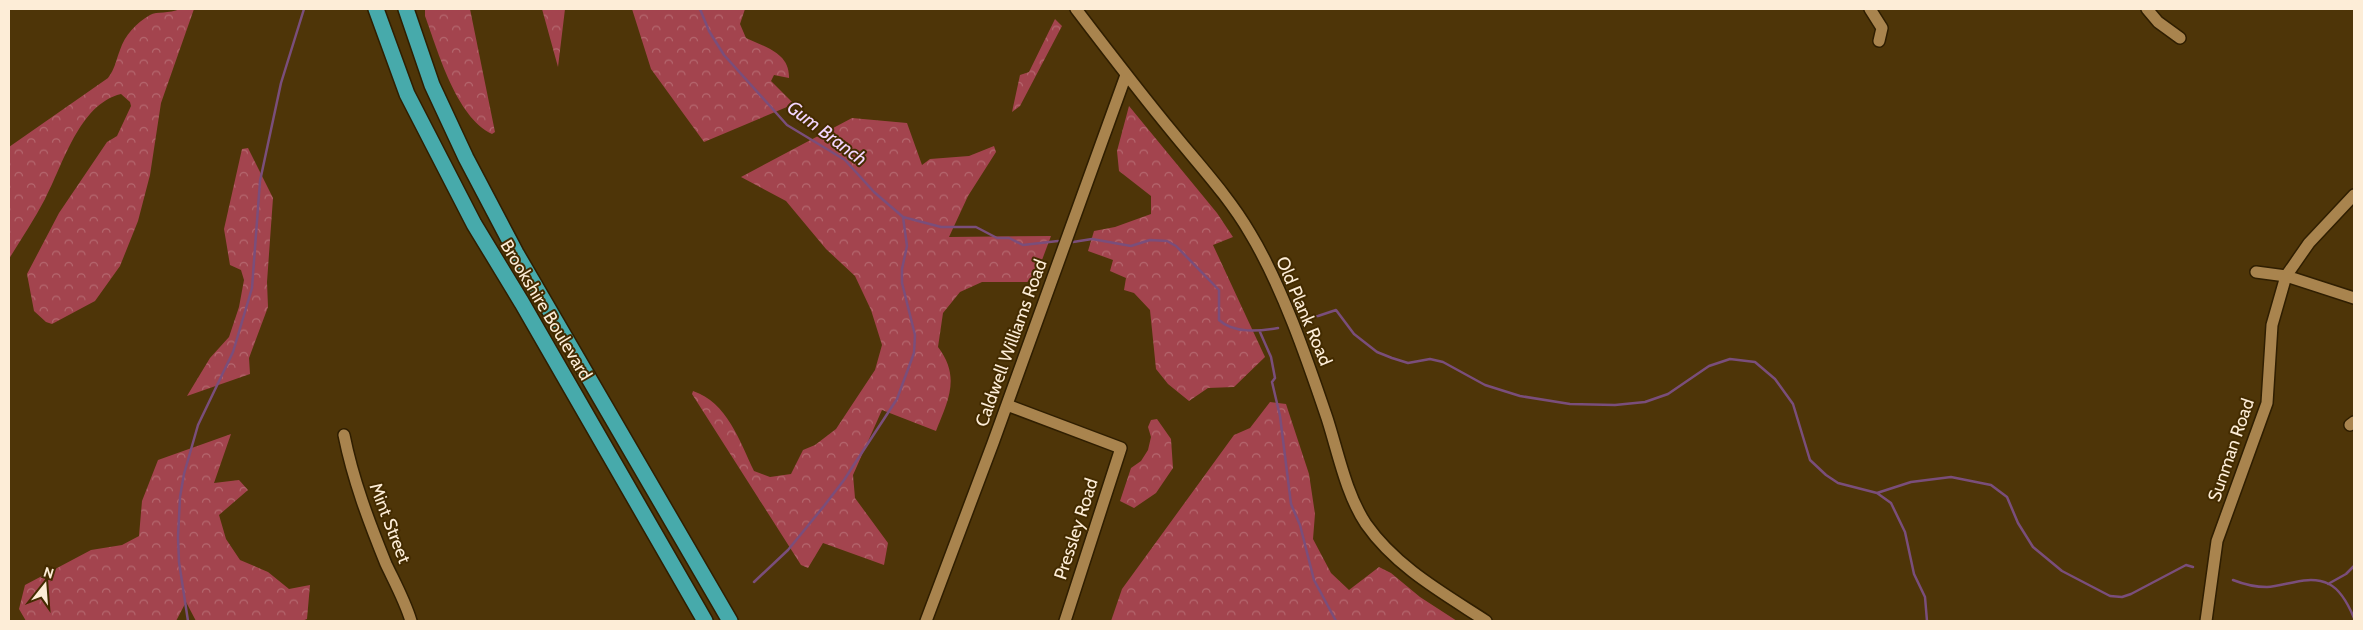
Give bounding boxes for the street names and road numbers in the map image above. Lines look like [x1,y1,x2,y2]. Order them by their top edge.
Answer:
street label: Brookshire Boulevard [495,236,597,384]
street label: Old Plank Road [1271,253,1337,369]
street label: Caldwell Williams Road [970,256,1052,430]
street label: Sunman Road [2203,396,2259,504]
street label: Pressley Road [1049,476,1103,582]
street label: Mint Street [365,480,415,566]

